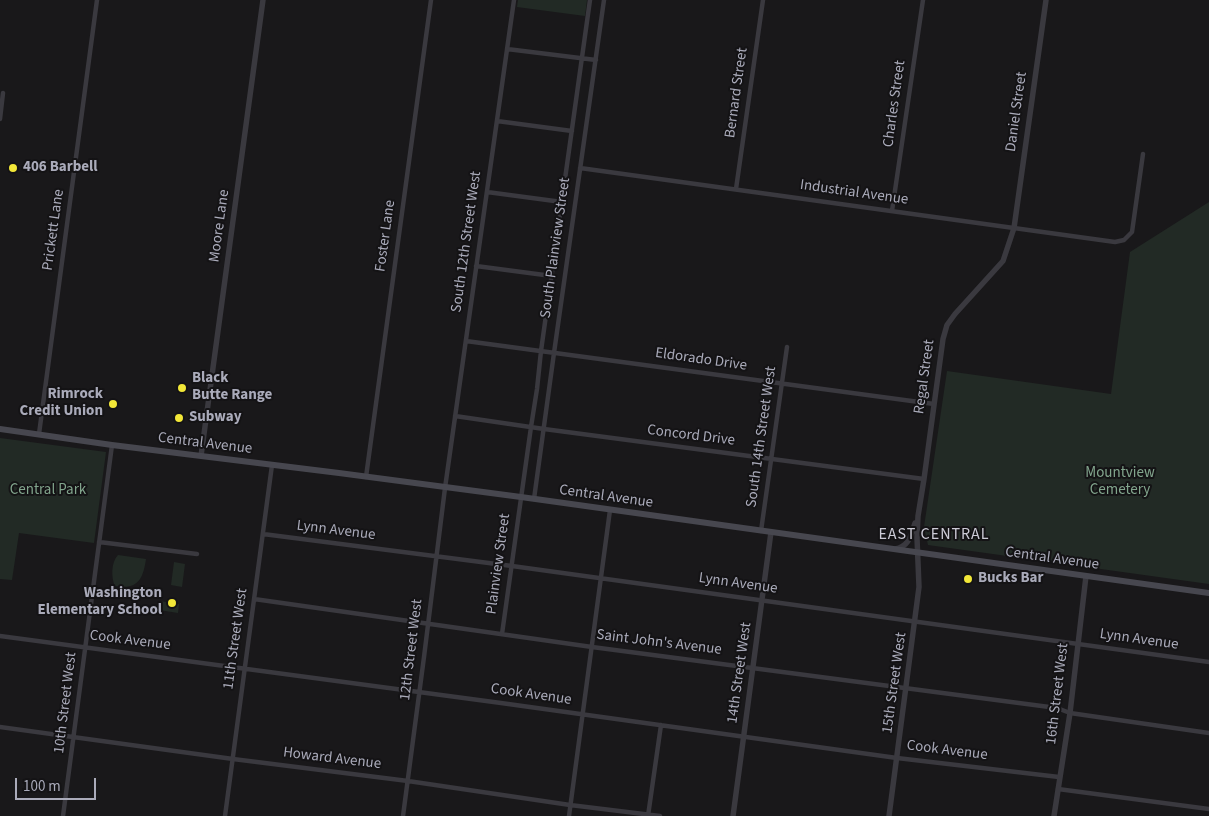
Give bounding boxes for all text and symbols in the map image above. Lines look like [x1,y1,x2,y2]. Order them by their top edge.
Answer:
street label: Bernard Street [722,47,752,139]
street label: Charles Street [880,59,910,149]
street label: Daniel Street [1002,71,1032,153]
place label: 406 Barbell [23,159,98,177]
marker: 406 Barbell [7,162,19,174]
street label: South 12th Street West [448,170,486,314]
street label: South Plainview Street [537,176,575,320]
street label: Industrial Avenue [799,176,909,210]
street label: Prickett Lane [39,188,69,272]
street label: Moore Lane [206,189,234,263]
street label: Foster Lane [372,199,400,273]
street label: Regal Street [911,339,939,415]
street label: Eldorado Drive [654,345,748,375]
street label: South 14th Street West [743,365,781,509]
place label: Black Butte Range [192,370,272,405]
marker: Black Butte Range [176,382,188,394]
place label: Rimrock Credit Union [20,386,103,421]
marker: Rimrock Credit Union [107,398,119,410]
place label: Subway [189,409,242,427]
marker: Subway [173,412,185,424]
street label: Concord Drive [646,422,736,450]
street label: Central Avenue [157,429,253,459]
park label: Mountview Cemetery [1085,465,1155,500]
street label: Central Avenue [558,481,654,513]
park label: Central Park [10,482,86,500]
street label: Plainview Street [483,513,515,615]
street label: Lynn Avenue [296,517,376,545]
district label: EAST CENTRAL [877,525,991,545]
street label: Central Avenue [1004,543,1100,575]
street label: Lynn Avenue [697,570,779,598]
place label: Bucks Bar [978,570,1043,588]
marker: Bucks Bar [962,573,974,585]
place label: Washington Elementary School [37,585,162,620]
street label: 11th Street West [220,587,252,691]
marker: Washington Elementary School [166,597,178,609]
street label: 12th Street West [397,598,427,702]
street label: 14th Street West [724,621,756,725]
street label: Saint John's Avenue [595,626,723,660]
street label: Lynn Avenue [1098,626,1180,654]
street label: Cook Avenue [88,627,172,655]
street label: 15th Street West [879,631,911,735]
street label: 16th Street West [1043,642,1073,746]
street label: 10th Street West [51,651,81,755]
street label: Cook Avenue [489,680,573,710]
street label: Cook Avenue [905,737,989,765]
street label: Howard Avenue [282,744,382,774]
scale bar [18,768,99,800]
text: 100 m [23,776,61,797]

